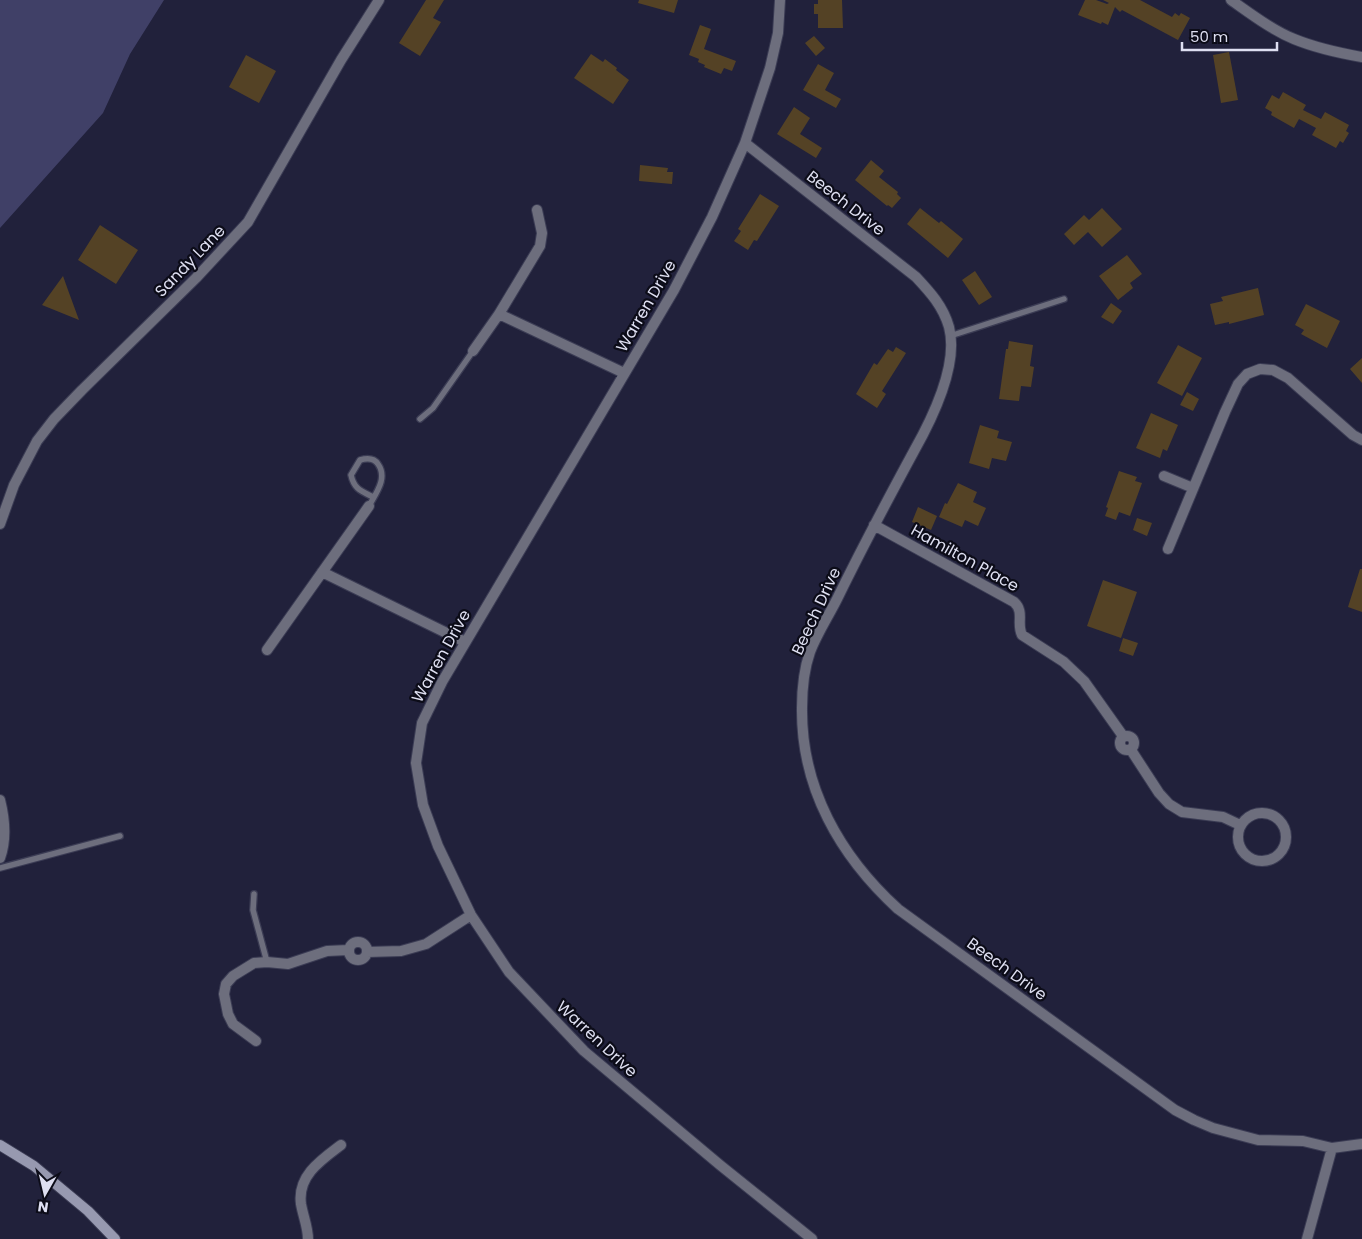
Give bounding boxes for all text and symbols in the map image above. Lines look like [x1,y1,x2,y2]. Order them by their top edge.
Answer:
scale bar [1182,20,1277,52]
text: 50 m [1190,26,1228,47]
street label: Beech Drive [802,165,890,241]
street label: Sandy Lane [150,220,230,302]
street label: Warren Drive [610,256,682,356]
street label: Hamilton Place [907,519,1023,597]
street label: Beech Drive [786,563,846,658]
street label: Warren Drive [406,605,476,707]
street label: Beech Drive [962,932,1052,1006]
street label: Warren Drive [552,995,643,1083]
north arrow [20,1169,70,1219]
text: N [37,1196,50,1218]

